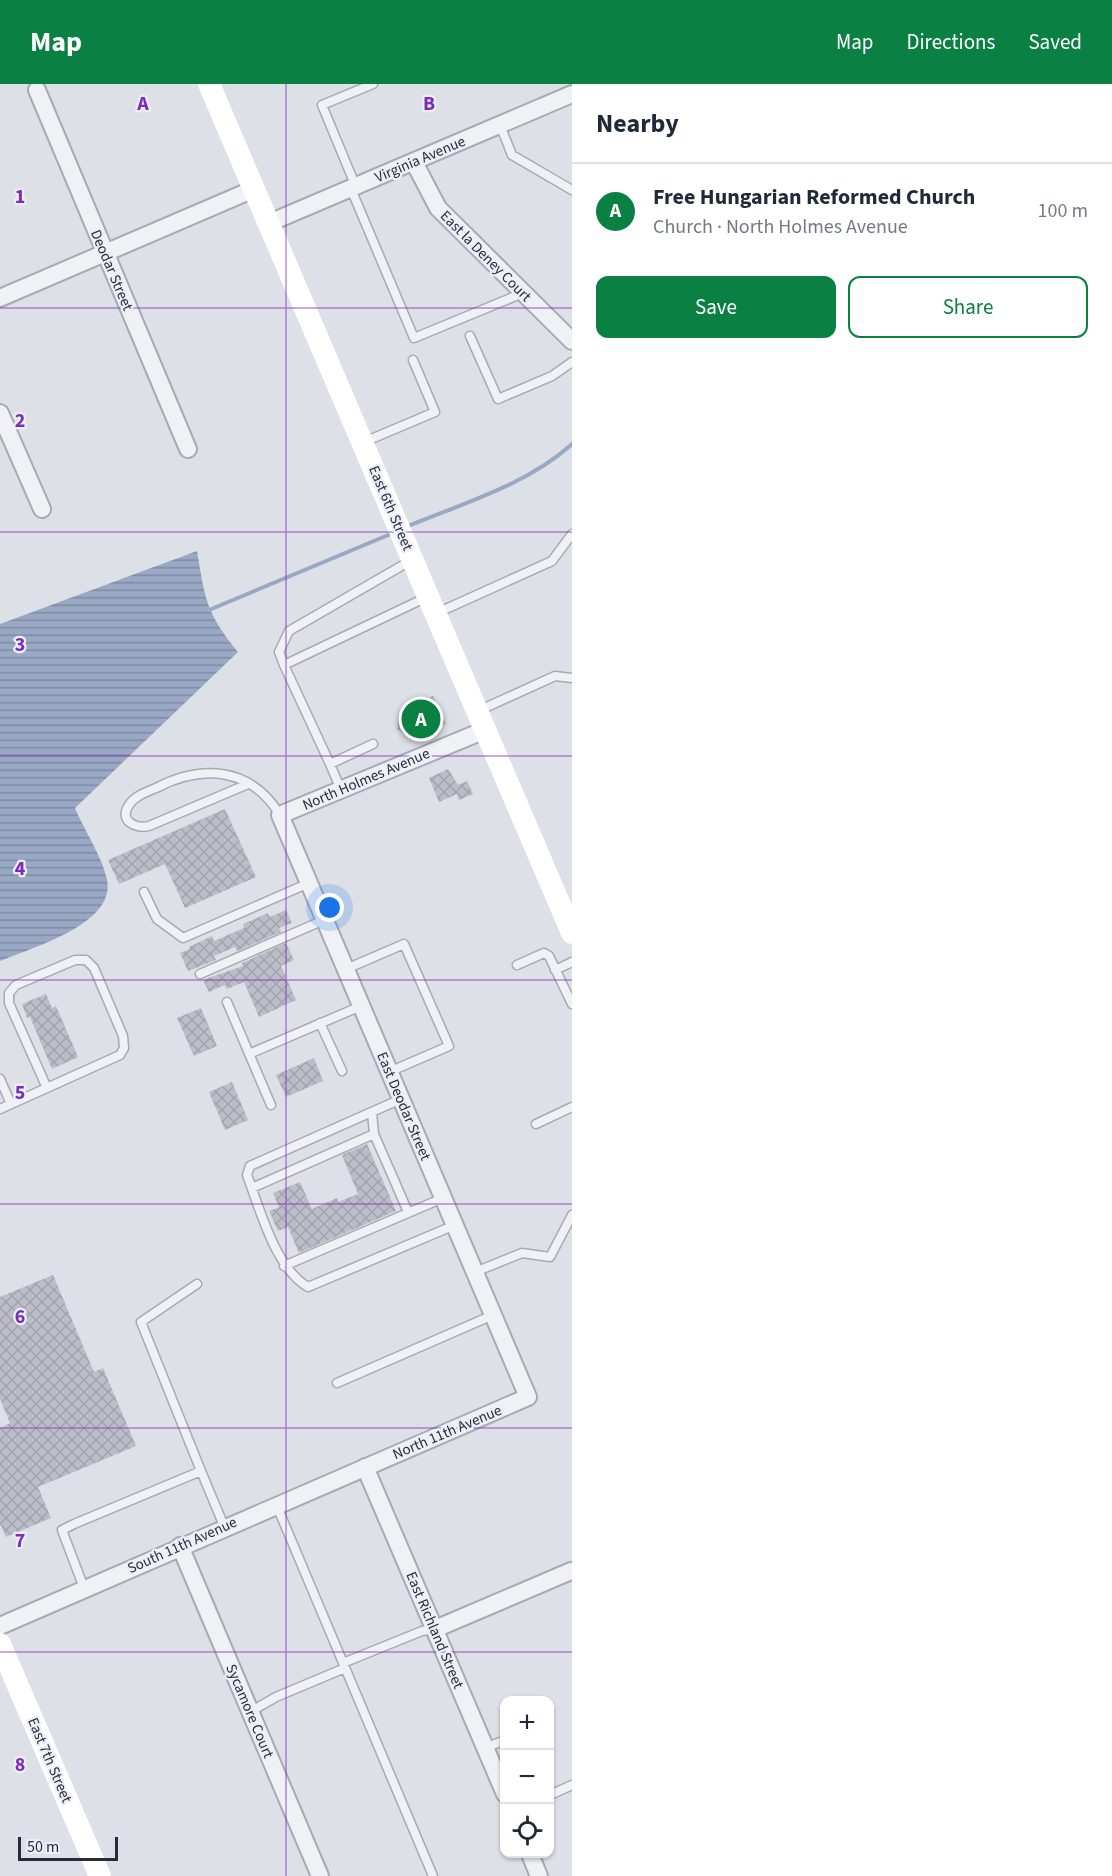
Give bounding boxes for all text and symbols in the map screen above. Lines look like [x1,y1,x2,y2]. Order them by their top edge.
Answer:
text: Map [30,22,82,62]
text: Map [836,27,874,57]
text: Directions [907,27,995,57]
text: Saved [1028,27,1082,57]
text: A [136,90,149,118]
text: B [423,90,435,118]
text: Nearby [596,105,679,142]
street label: Virginia Avenue [372,131,469,188]
text: Free Hungarian Reformed Church [653,181,975,213]
text: 1 [15,183,25,211]
text: A [610,197,621,225]
text: 100 m [1038,197,1088,225]
street label: East la Deney Court [435,206,536,307]
text: Church · North Holmes Avenue [653,213,908,241]
street label: Deodar Street [85,226,138,314]
button: Save [596,276,836,338]
button: Share [848,276,1088,338]
text: 2 [15,407,25,435]
street label: East 6th Street [363,462,418,554]
text: 3 [15,631,25,659]
pin: A [402,696,440,742]
street label: North Holmes Avenue [299,743,433,816]
text: 4 [15,855,26,883]
your location [315,893,344,922]
street label: East Deodar Street [371,1049,436,1164]
text: 5 [15,1079,25,1107]
text: 6 [15,1303,25,1331]
street label: North 11th Avenue [389,1400,505,1465]
street label: South 11th Avenue [124,1512,240,1579]
text: 7 [15,1527,25,1555]
street label: East Richland Street [400,1568,469,1692]
street label: Sycamore Court [220,1661,279,1762]
map controls [500,1696,554,1858]
button: + [500,1696,554,1750]
street label: East 7th Street [22,1714,77,1806]
button: − [500,1750,554,1804]
text: 8 [15,1751,25,1779]
button: locate [500,1804,554,1858]
scale bar [18,1834,118,1862]
text: 50 m [27,1836,59,1858]

